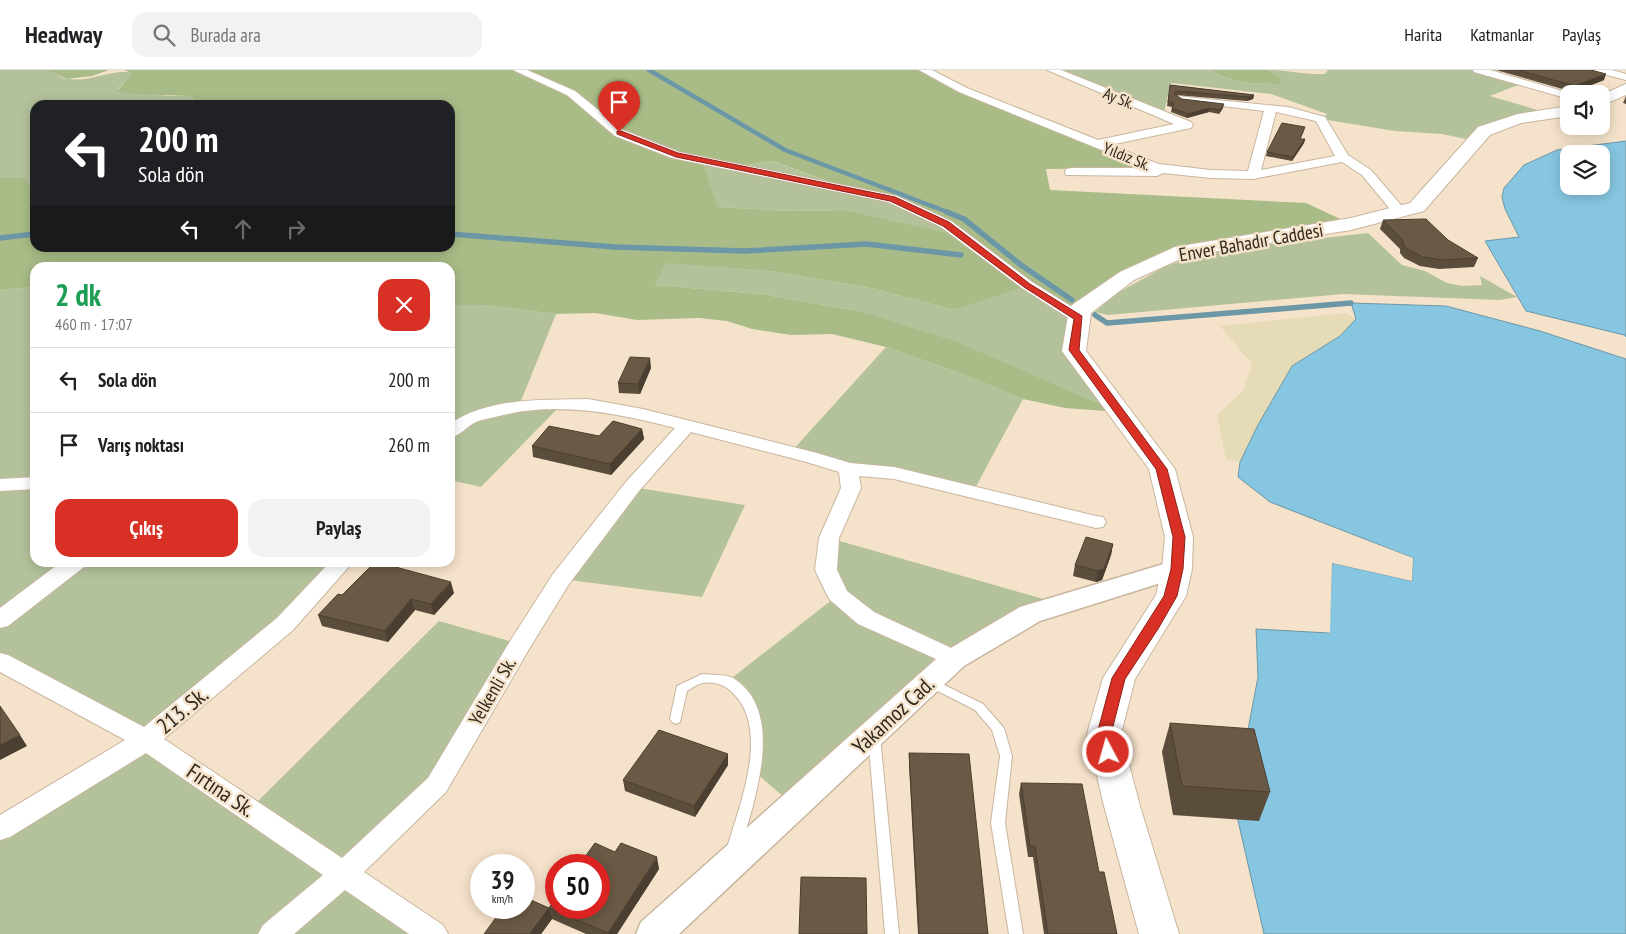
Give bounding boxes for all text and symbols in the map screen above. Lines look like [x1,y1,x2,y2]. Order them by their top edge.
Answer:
search box [132,12,482,57]
text: Headway [25,19,102,50]
icon: search [150,21,178,49]
text: Burada ara [190,23,261,47]
text: Harita [1404,23,1442,46]
text: Katmanlar [1470,23,1534,46]
text: Paylaş [1562,23,1601,46]
pin [598,81,640,132]
street label: Ay Sk. [1100,83,1138,113]
map controls [1560,85,1610,195]
button: sound [1560,85,1610,135]
icon: arrive [605,88,633,116]
text: 200 m [138,116,219,162]
icon: left [55,120,120,185]
street label: Yıldız Sk. [1100,137,1154,175]
button: layers [1560,145,1610,195]
text: Sola dön [138,160,204,188]
icon: left [176,215,204,243]
icon: ahead [229,215,257,243]
icon: right [282,215,310,243]
street label: Enver Bahadır Caddesi [1177,218,1325,266]
text: 2 dk [55,275,101,314]
button: close [378,279,430,331]
text: 460 m · 17:07 [55,314,133,334]
icon: left [55,366,83,394]
text: Sola dön [98,368,157,392]
text: 200 m [388,368,430,392]
icon: arrive [55,431,83,459]
text: Varış noktası [98,433,184,457]
text: 260 m [388,433,430,457]
button: Çıkış [55,499,238,557]
button: Paylaş [248,499,430,557]
street label: Yelkenli Sk. [463,653,521,729]
street label: Yakamoz Cad. [846,670,940,760]
street label: 213. Sk. [151,680,214,740]
position arrow [1081,725,1133,777]
street label: Fırtına Sk. [182,757,260,823]
speed limit sign: 50 [545,854,610,919]
text: 39 [491,864,514,896]
text: km/h [492,891,513,906]

